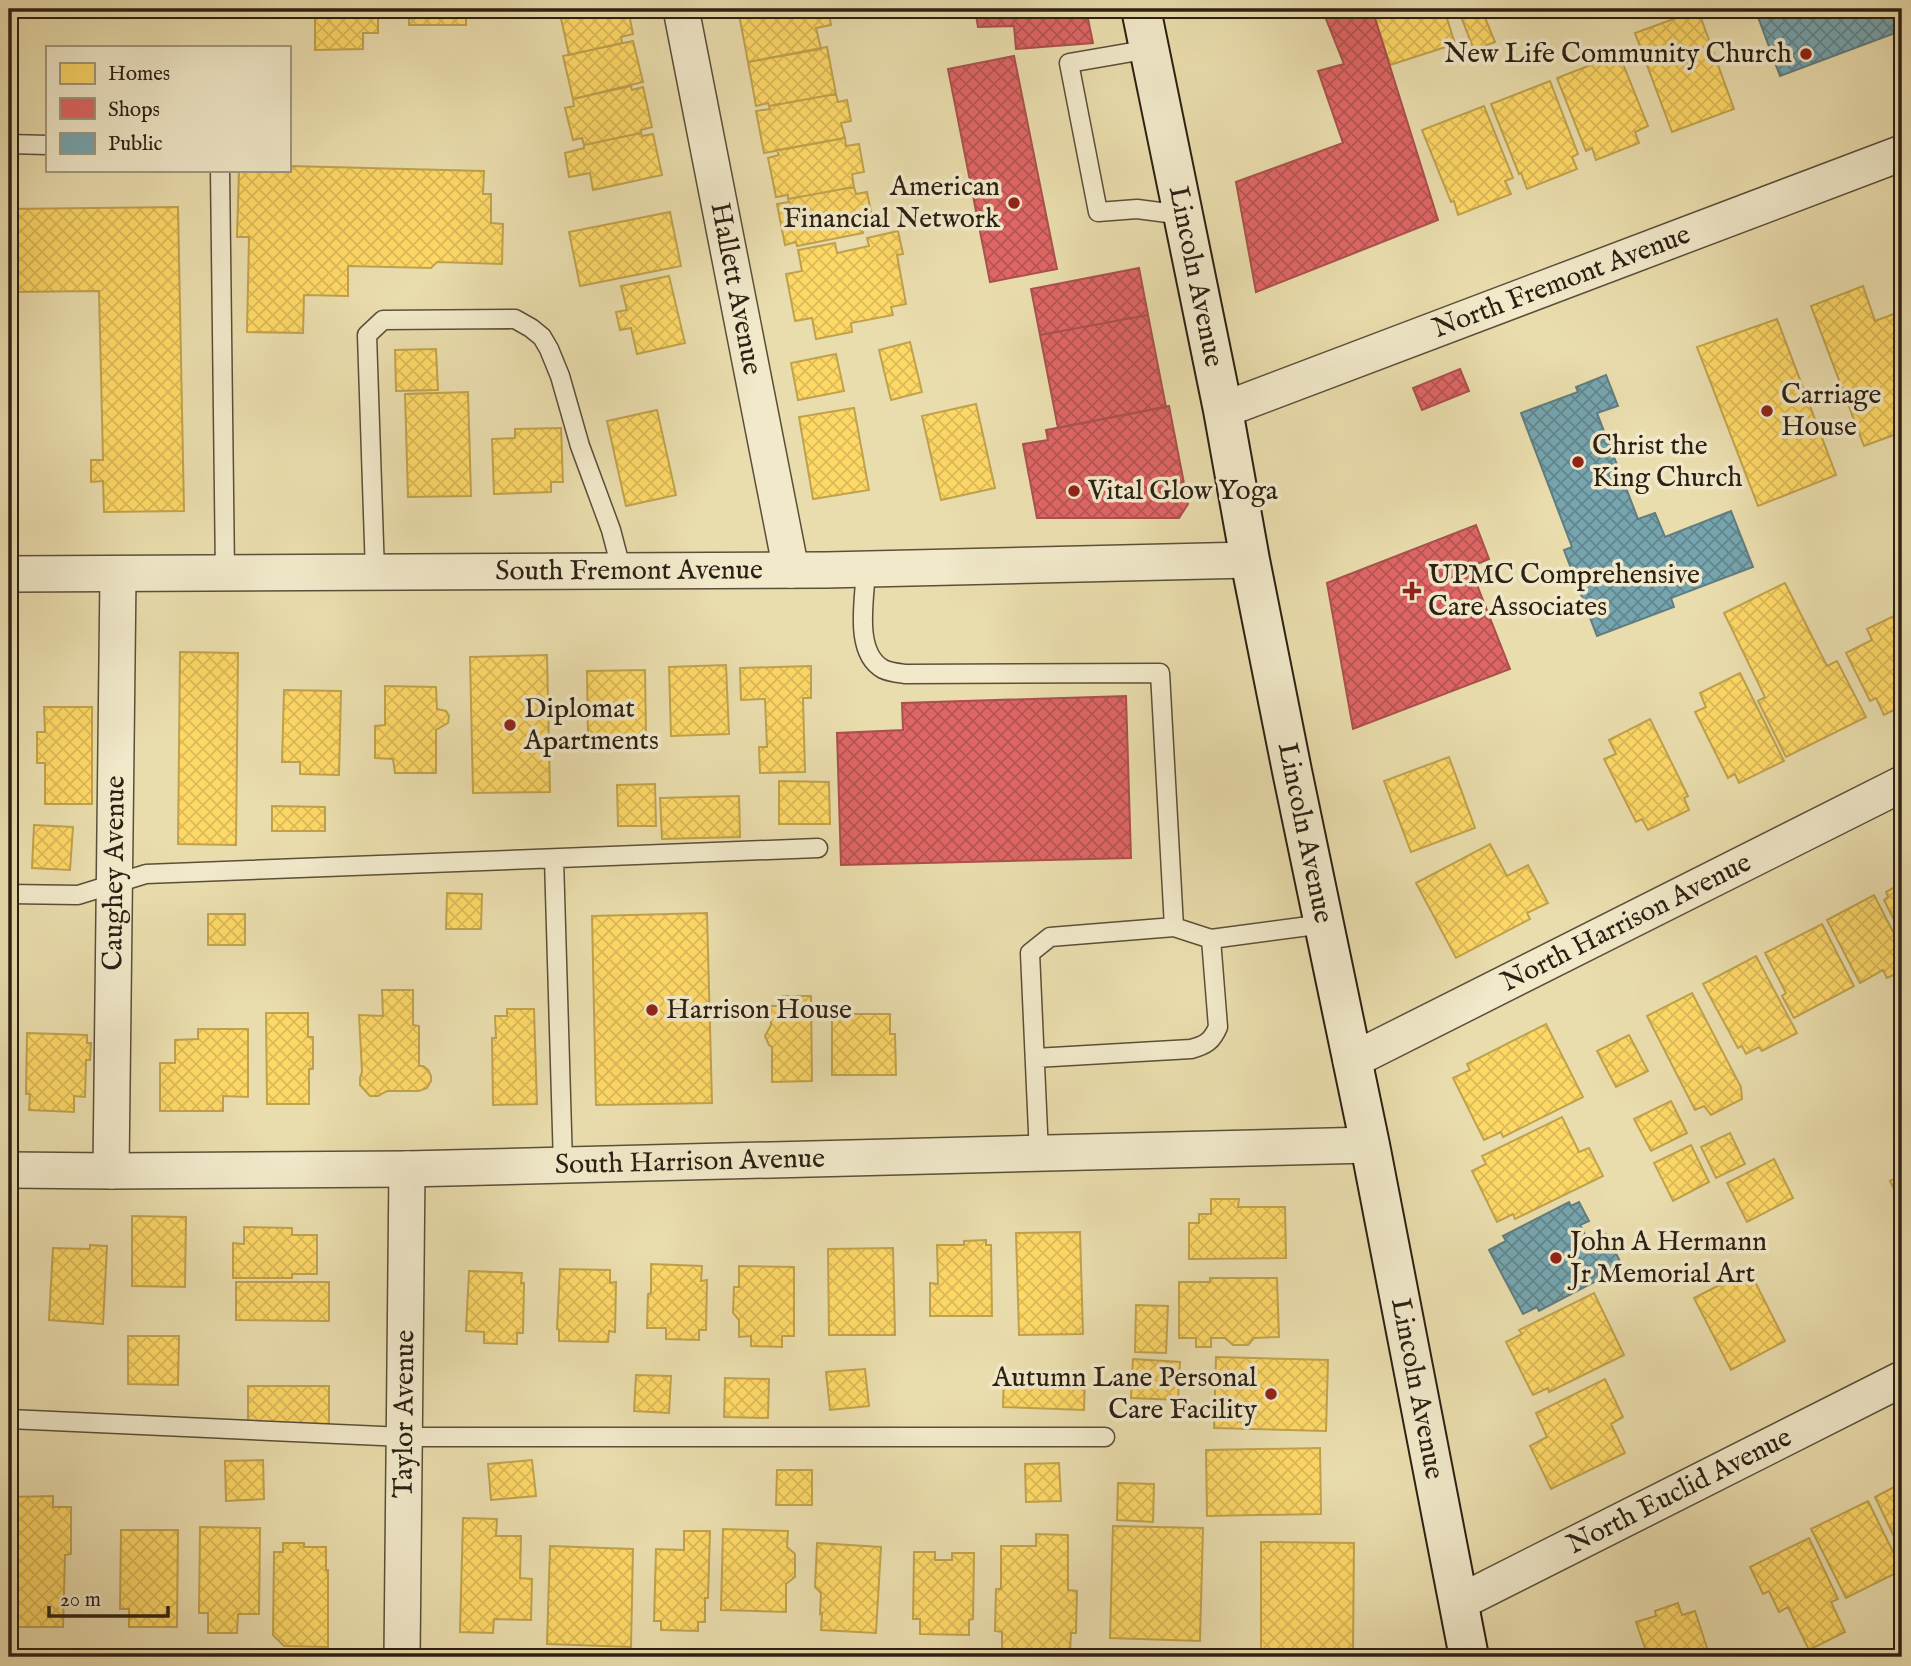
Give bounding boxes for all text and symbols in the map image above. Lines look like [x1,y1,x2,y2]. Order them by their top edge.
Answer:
place label: New Life Community Church [1444,37,1792,72]
legend [46,46,290,172]
marker: New Life Community Church [1798,46,1814,62]
text: Homes [108,61,170,88]
text: Shops [108,97,160,124]
text: Public [108,131,162,158]
place label: American Financial Network [783,170,1001,237]
street label: Lincoln Avenue [1160,183,1231,370]
marker: American Financial Network [1006,195,1022,211]
street label: Hallett Avenue [702,199,770,378]
street label: North Fremont Avenue [1428,217,1695,346]
place label: Carriage House [1781,378,1881,445]
marker: Carriage House [1759,403,1775,419]
place label: Christ the King Church [1592,429,1743,496]
marker: Christ the King Church [1570,454,1586,470]
place label: Vital Glow Yoga [1087,474,1279,509]
marker: Vital Glow Yoga [1066,483,1082,499]
street label: South Fremont Avenue [495,553,763,589]
place label: UPMC Comprehensive Care Associates [1428,558,1700,625]
marker: UPMC Comprehensive Care Associates [1402,581,1422,601]
place label: Diplomat Apartments [523,692,659,759]
marker: Diplomat Apartments [502,717,518,733]
street label: Lincoln Avenue [1269,739,1341,926]
street label: Caughey Avenue [96,775,133,971]
street label: North Harrison Avenue [1495,845,1757,1000]
place label: Harrison House [666,993,852,1028]
marker: Harrison House [644,1002,660,1018]
street label: South Harrison Avenue [554,1141,826,1183]
place label: John A Hermann Jr Memorial Art [1567,1225,1767,1292]
marker: John A Hermann Jr Memorial Art [1548,1250,1564,1266]
street label: Lincoln Avenue [1382,1295,1452,1482]
street label: Taylor Avenue [386,1330,423,1498]
place label: Autumn Lane Personal Care Facility [991,1361,1257,1428]
marker: Autumn Lane Personal Care Facility [1263,1386,1279,1402]
street label: North Euclid Avenue [1561,1420,1798,1563]
scale bar [49,1575,168,1619]
text: 20 m [60,1587,101,1614]

